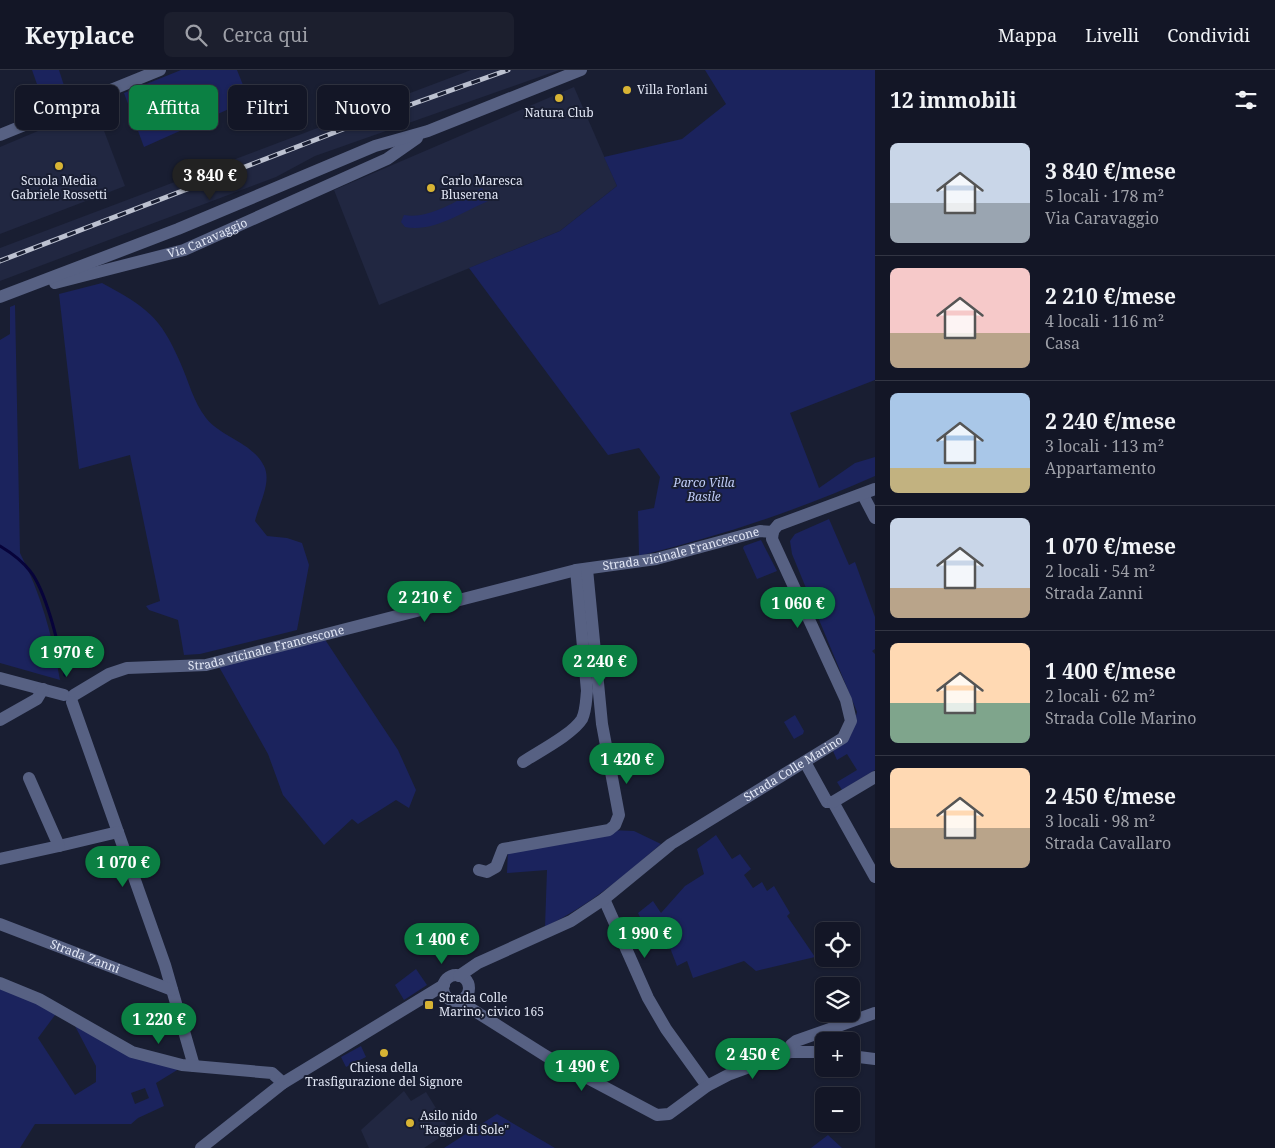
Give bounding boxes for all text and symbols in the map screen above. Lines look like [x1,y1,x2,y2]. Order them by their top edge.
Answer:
search box [164,12,514,57]
text: Keyplace [25,18,134,51]
icon: search [182,21,210,49]
text: Cerca qui [222,22,308,48]
text: Mappa [998,23,1057,47]
text: Livelli [1085,23,1139,47]
text: Condividi [1167,23,1250,47]
place label: Villa Forlani [637,81,708,98]
marker: Villa Forlani [621,84,633,96]
chip: Compra [15,85,119,130]
chip: Affitta [129,85,218,130]
chip: Filtri [228,85,307,130]
chip: Nuovo [317,85,409,130]
text: 12 immobili [890,86,1017,114]
icon: filters [1232,86,1260,114]
marker: Natura Club [553,92,565,104]
place label: Natura Club [524,104,594,121]
text: 3 840 €/mese [1045,157,1176,185]
pin: 3 840 € [164,158,256,201]
marker: Scuola Media Gabriele Rossetti [53,160,65,172]
icon: home [930,163,990,223]
text: 3 840 € [183,164,237,186]
place label: Scuola Media Gabriele Rossetti [11,172,107,203]
place label: Carlo Maresca Bluserena [441,172,523,203]
marker: Carlo Maresca Bluserena [425,182,437,194]
text: 5 locali · 178 m² [1045,185,1164,207]
text: Via Caravaggio [1045,207,1159,229]
street label: Via Caravaggio [165,214,250,262]
text: 2 210 €/mese [1045,282,1176,310]
icon: home [930,288,990,348]
text: 4 locali · 116 m² [1045,310,1164,332]
text: Casa [1045,332,1080,354]
text: 2 240 €/mese [1045,407,1176,435]
icon: home [930,413,990,473]
text: 3 locali · 113 m² [1045,435,1164,457]
text: Appartamento [1045,457,1156,479]
park label: Parco Villa Basile [672,474,735,505]
street label: Strada vicinale Francescone [601,523,761,574]
text: 1 070 €/mese [1045,532,1176,560]
icon: home [930,538,990,598]
text: 2 locali · 54 m² [1045,560,1155,582]
pin: 2 210 € [379,580,471,623]
text: Strada Zanni [1045,582,1143,604]
text: 2 210 € [398,586,452,608]
pin: 1 060 € [752,586,844,629]
text: 1 060 € [771,592,825,614]
street label: Strada vicinale Francescone [188,621,346,674]
pin: 1 970 € [21,636,113,678]
text: 1 970 € [40,641,94,663]
pin: 2 240 € [554,644,646,687]
text: 2 240 € [573,650,627,672]
text: 1 400 €/mese [1045,657,1176,685]
icon: home [930,663,990,723]
text: 2 locali · 62 m² [1045,685,1155,707]
text: Strada Colle Marino [1045,707,1196,729]
street label: Strada Colle Marino [740,731,846,805]
pin: 1 420 € [581,742,673,785]
text: 1 420 € [600,748,654,770]
text: 2 450 €/mese [1045,782,1176,810]
icon: home [930,788,990,848]
text: 3 locali · 98 m² [1045,810,1155,832]
text: Strada Cavallaro [1045,832,1171,854]
pin: 1 070 € [77,846,169,888]
text: 1 070 € [96,851,150,873]
pin: 1 990 € [599,916,691,959]
pin: 1 400 € [396,922,488,965]
text: 1 990 € [618,922,672,944]
map controls [815,922,860,1132]
button: locate [815,922,860,967]
text: 1 400 € [415,928,469,950]
street label: Strada Zanni [48,935,123,977]
button: layers [815,977,860,1022]
place label: Strada Colle Marino, civico 165 [439,989,544,1020]
marker: Strada Colle Marino, civico 165 [423,999,435,1011]
pin: 1 220 € [113,1002,205,1045]
text: 1 220 € [132,1008,186,1030]
button: + [815,1032,860,1077]
pin: 2 450 € [707,1038,799,1080]
text: 2 450 € [726,1043,780,1065]
marker: Chiesa della Trasfigurazione del Signore [378,1047,390,1059]
pin: 1 490 € [536,1050,628,1092]
text: 1 490 € [555,1055,609,1077]
place label: Chiesa della Trasfigurazione del Signore [305,1059,463,1090]
button: − [815,1087,860,1132]
place label: Asilo nido "Raggio di Sole" [420,1107,509,1138]
marker: Asilo nido "Raggio di Sole" [404,1117,416,1129]

